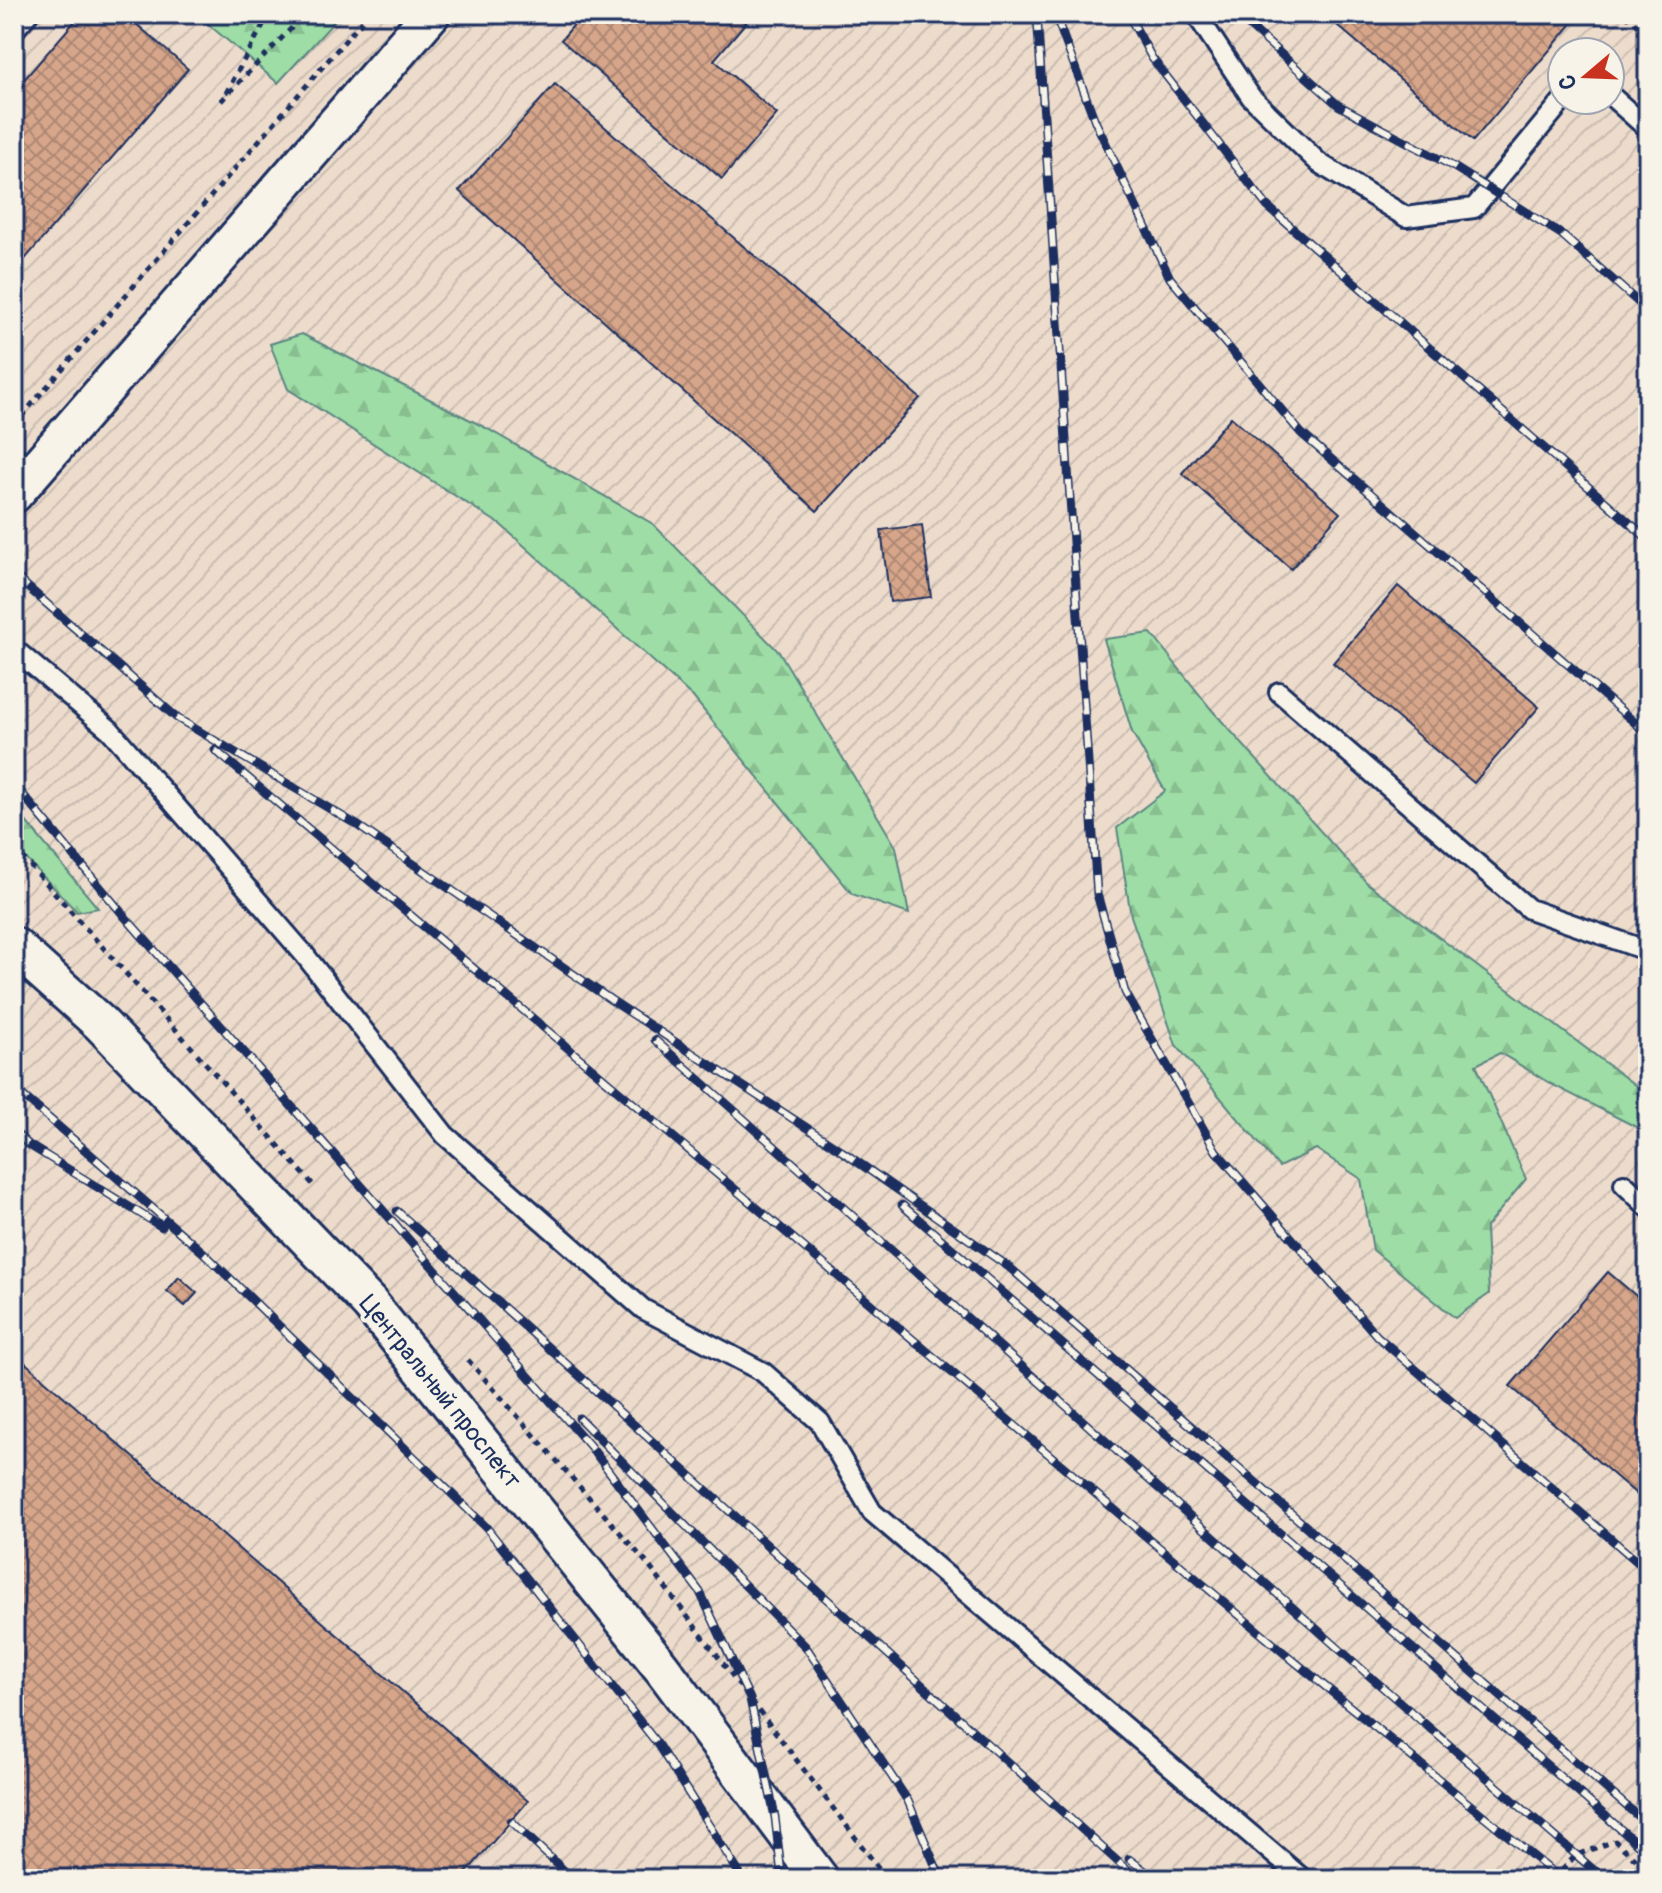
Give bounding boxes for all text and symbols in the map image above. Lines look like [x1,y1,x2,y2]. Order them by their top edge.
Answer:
north arrow [1546,36,1626,116]
text: С [1552,71,1583,93]
street label: Центральный проспект [353,1290,527,1494]

